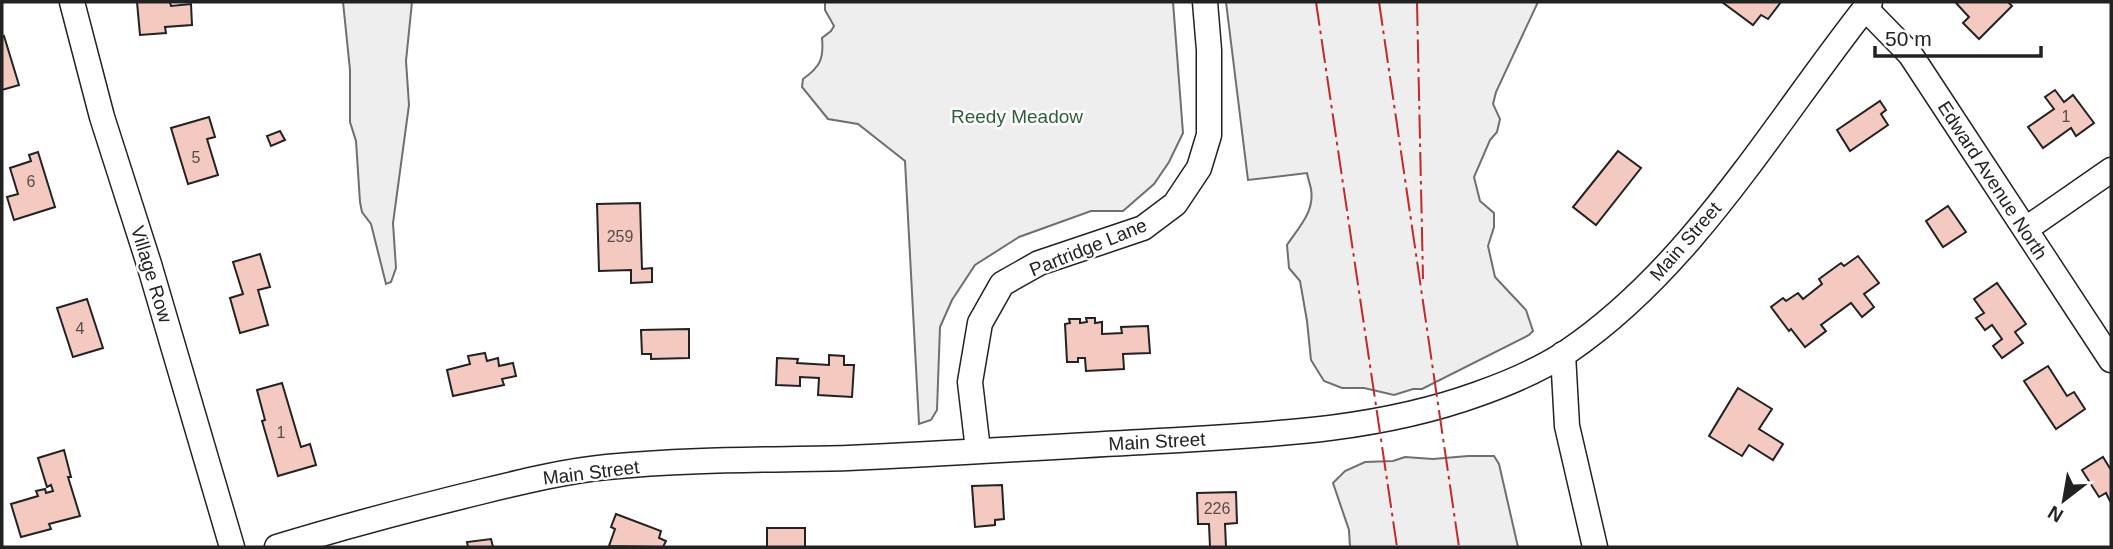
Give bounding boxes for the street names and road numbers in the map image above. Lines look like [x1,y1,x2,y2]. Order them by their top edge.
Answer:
street label: Edward Avenue North [1934,97,2052,263]
street label: Main Street [1646,197,1726,285]
street label: Partridge Lane [1026,214,1150,281]
street label: Village Row [127,223,176,325]
street label: Main Street [1108,428,1207,455]
street label: Main Street [542,456,641,489]

